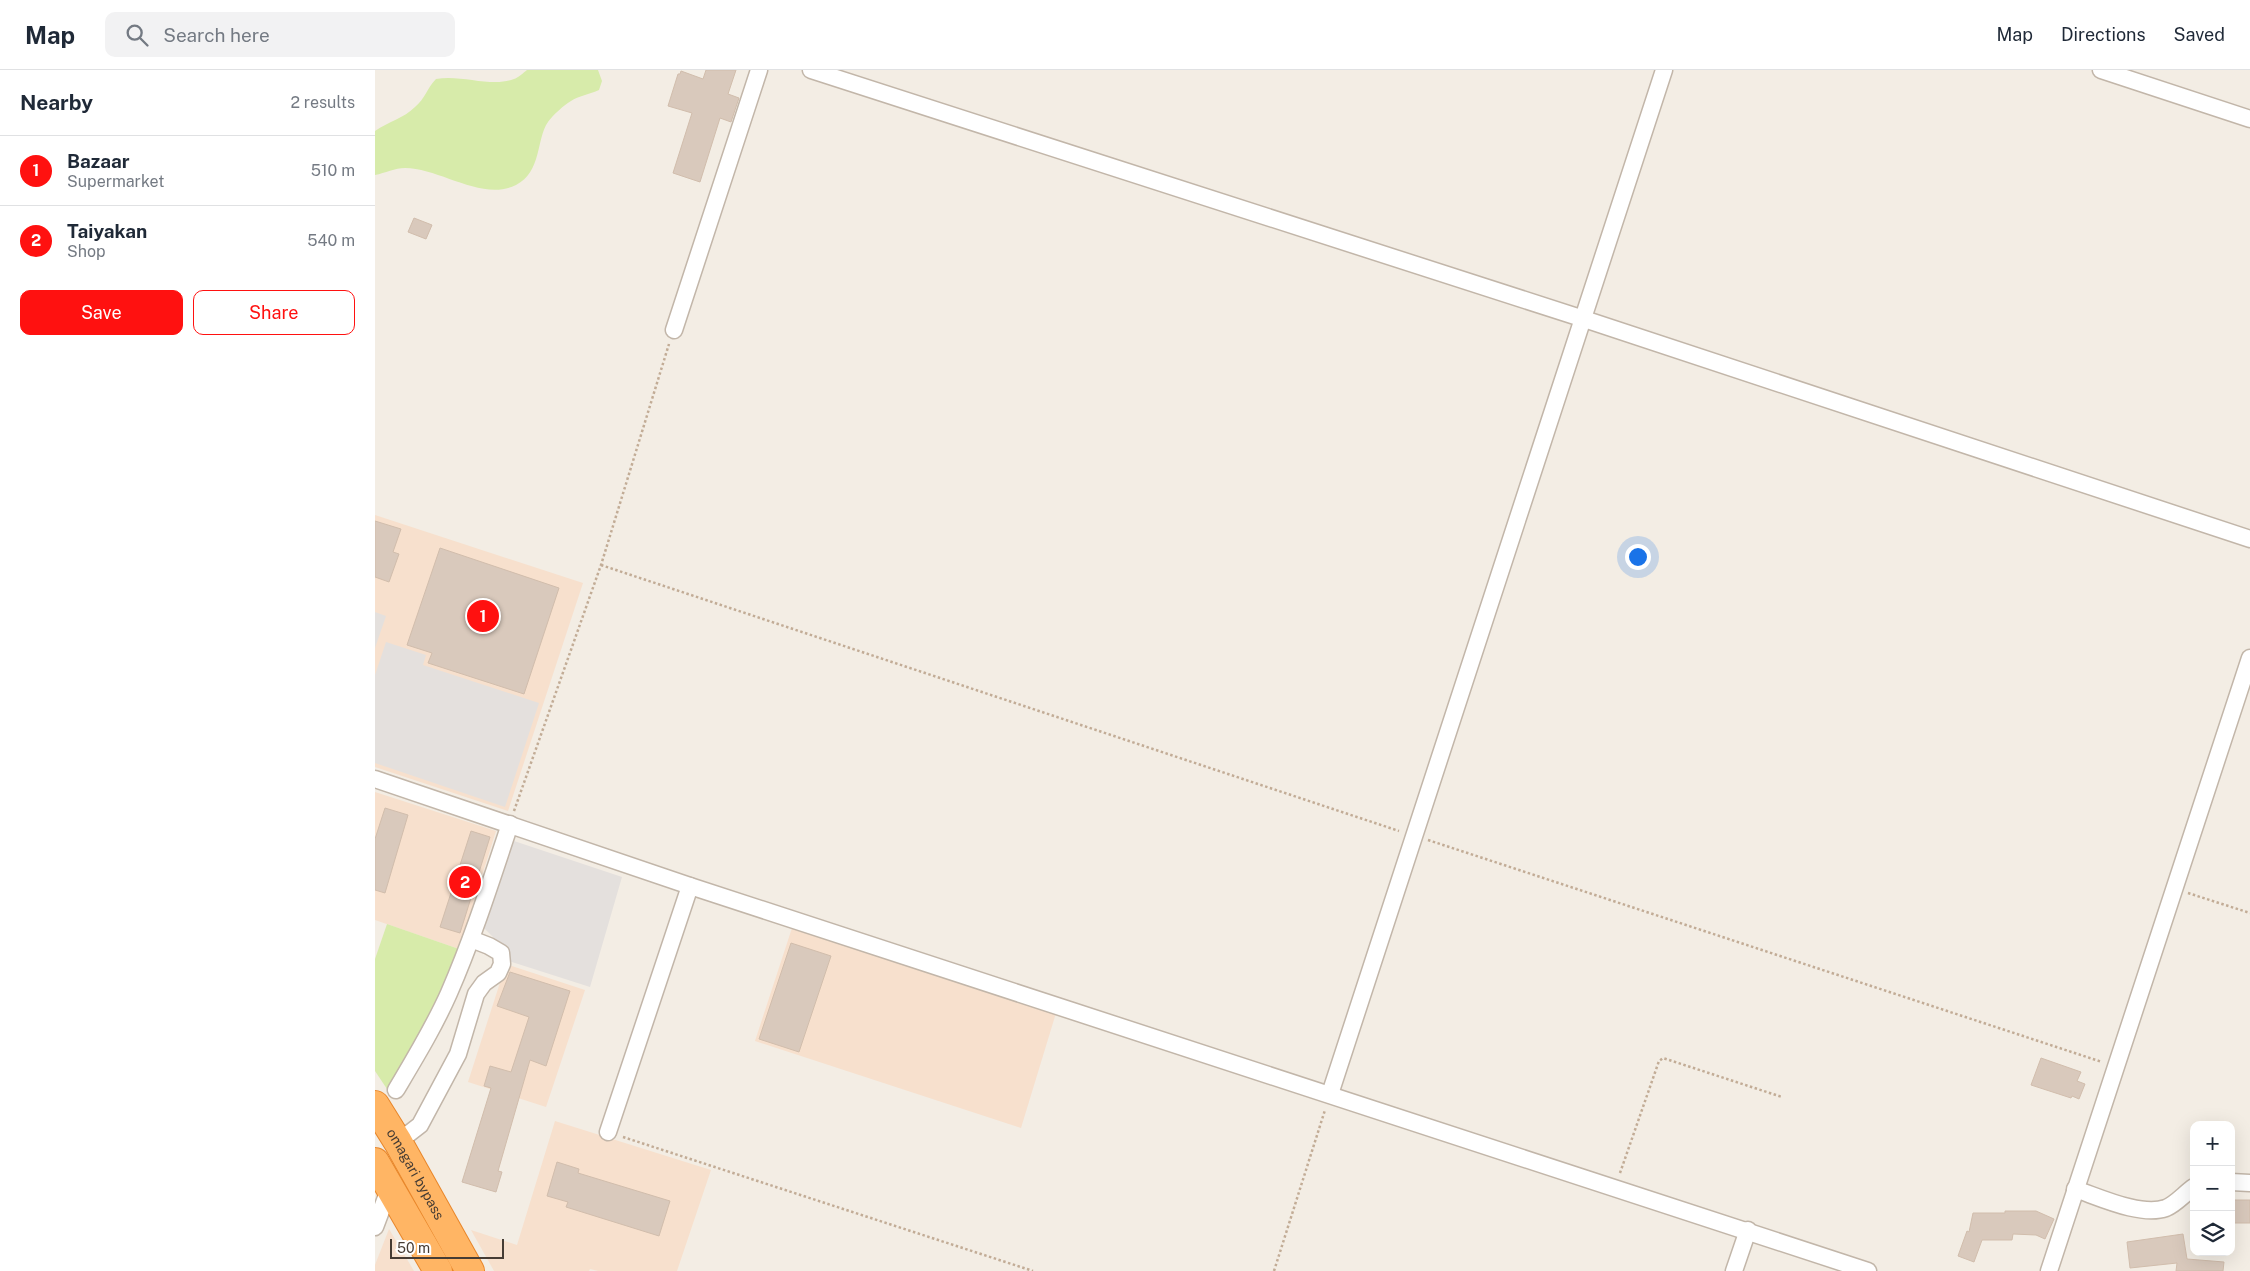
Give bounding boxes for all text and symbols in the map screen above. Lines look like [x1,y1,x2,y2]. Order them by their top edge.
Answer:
search box [105,12,455,57]
text: Map [25,21,75,49]
icon: search [123,21,151,49]
text: Search here [163,24,270,46]
text: Map [1996,24,2033,45]
text: Directions [2061,24,2146,45]
text: Saved [2174,24,2225,45]
text: Nearby [20,90,93,115]
text: 2 results [290,93,355,112]
text: Bazaar [67,150,130,172]
text: 1 [33,161,39,180]
text: 510 m [311,161,355,180]
text: Supermarket [67,172,164,191]
text: Taiyakan [67,220,147,242]
text: 2 [31,231,41,250]
text: 540 m [307,231,355,250]
text: Shop [67,242,106,261]
button: Save [20,290,183,335]
button: Share [193,290,355,335]
your location [1625,544,1651,570]
pin: 1 [467,597,499,635]
pin: 2 [449,863,481,901]
map controls [2190,1121,2235,1256]
button: + [2190,1121,2235,1166]
street label: omagari bypass [383,1125,448,1222]
button: − [2190,1166,2235,1211]
button: layers [2190,1211,2235,1256]
scale bar [390,1236,504,1259]
text: 50 m [397,1240,430,1256]

